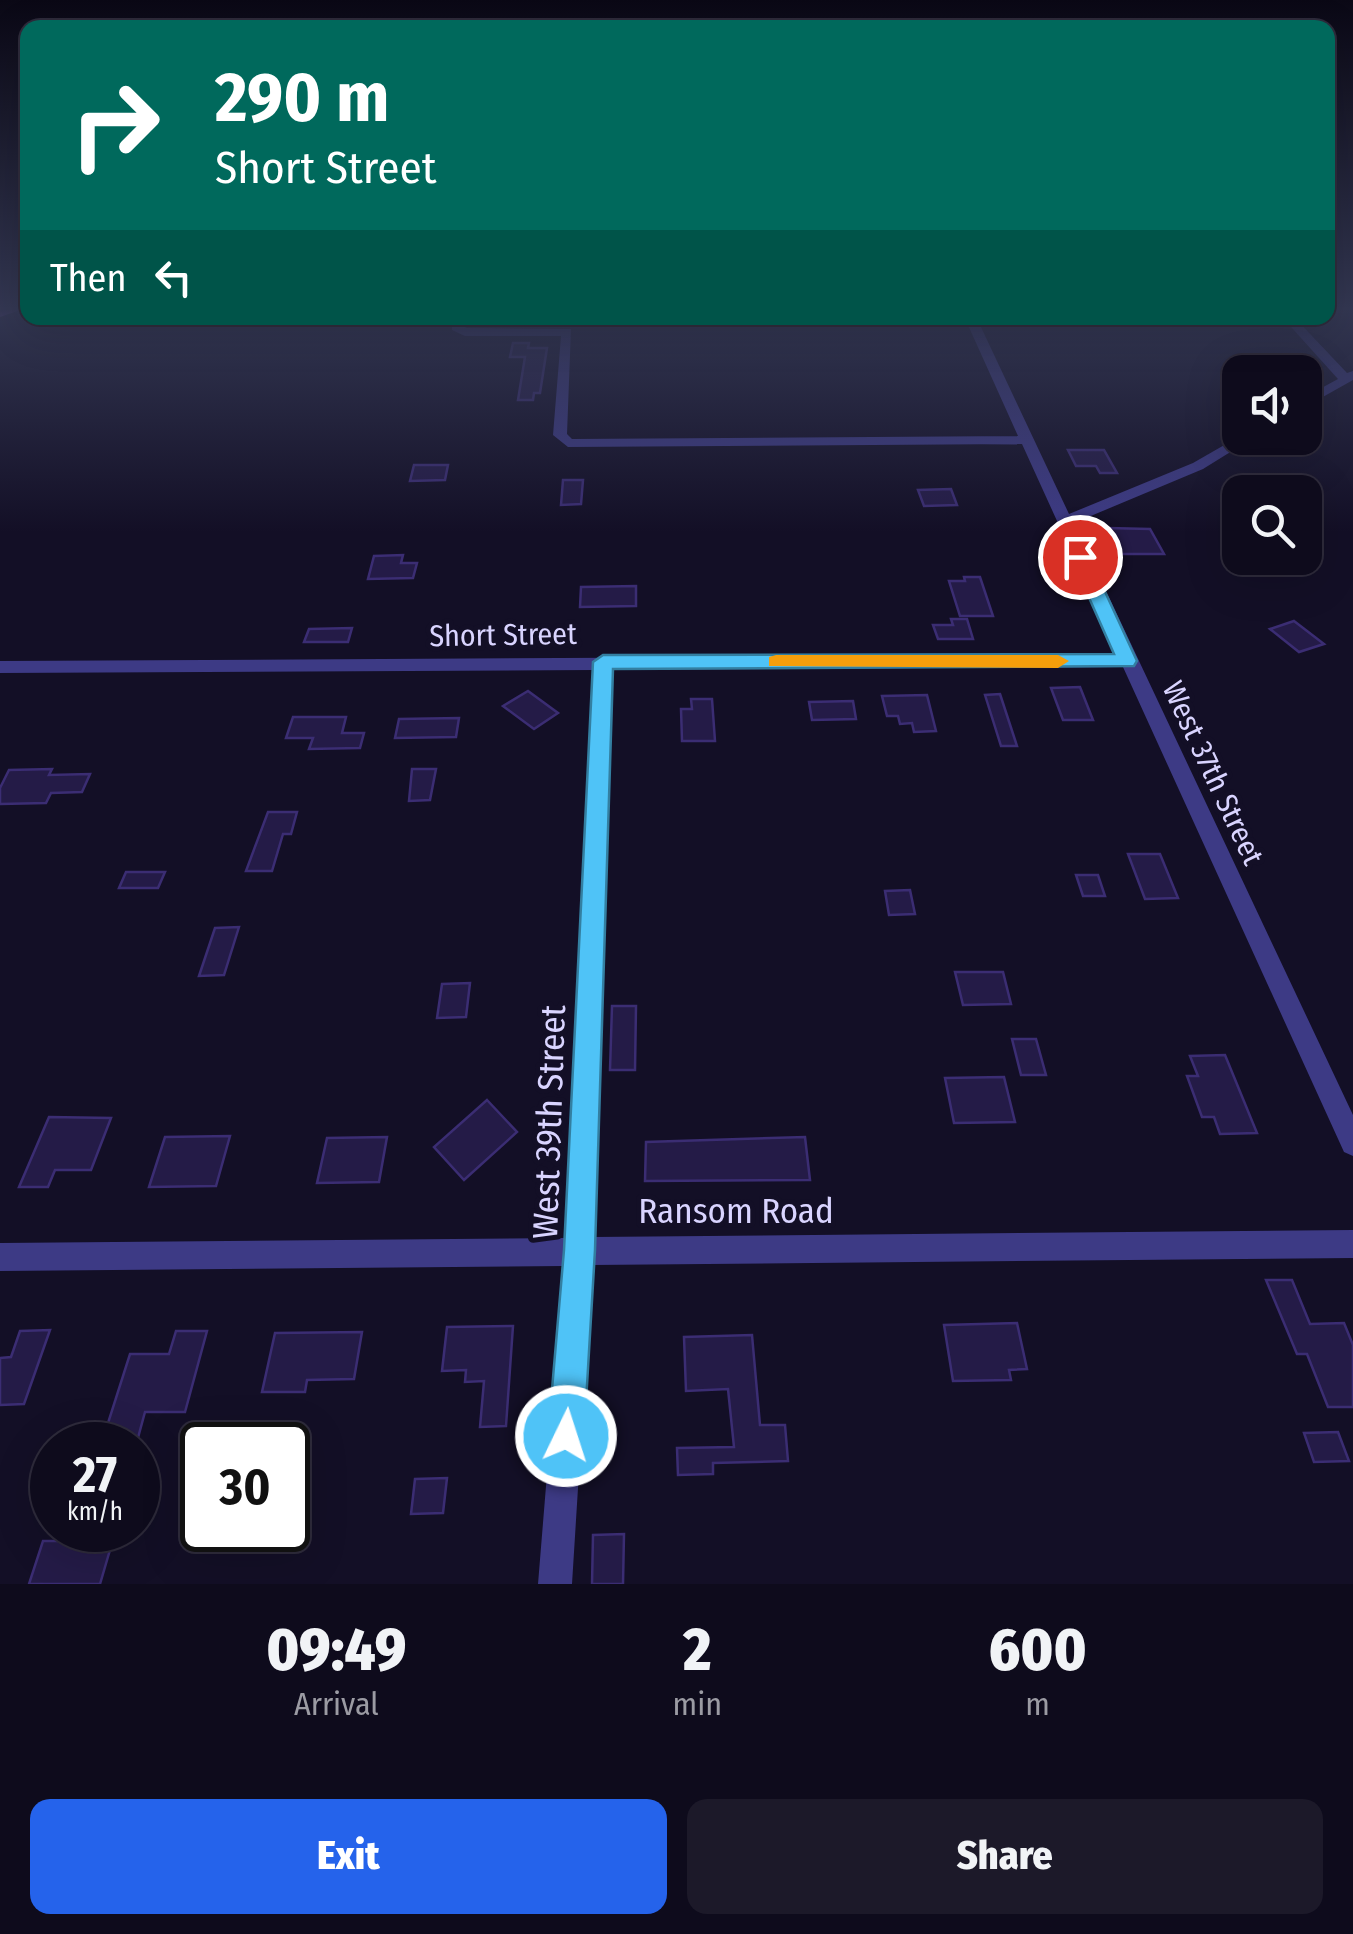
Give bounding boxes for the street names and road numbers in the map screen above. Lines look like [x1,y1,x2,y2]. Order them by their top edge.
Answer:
street label: Short Street [429,616,577,654]
street label: West 37th Street [1155,675,1271,871]
street label: West 39th Street [524,1004,574,1240]
street label: Ransom Road [638,1190,834,1232]

